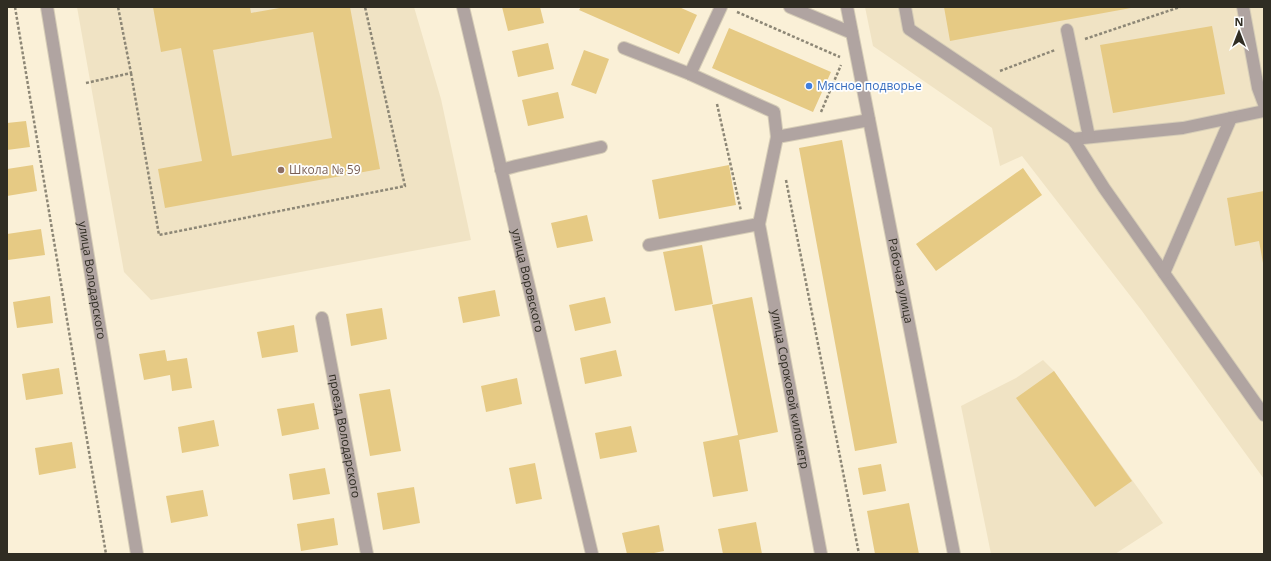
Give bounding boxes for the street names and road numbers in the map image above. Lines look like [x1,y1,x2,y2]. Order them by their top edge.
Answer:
street label: улица Володарского [74,220,111,341]
street label: улица Воровского [508,227,548,334]
street label: Рабочая улица [884,237,918,325]
street label: улица Сороковой километр [767,308,814,470]
street label: проезд Володарского [325,372,365,499]

